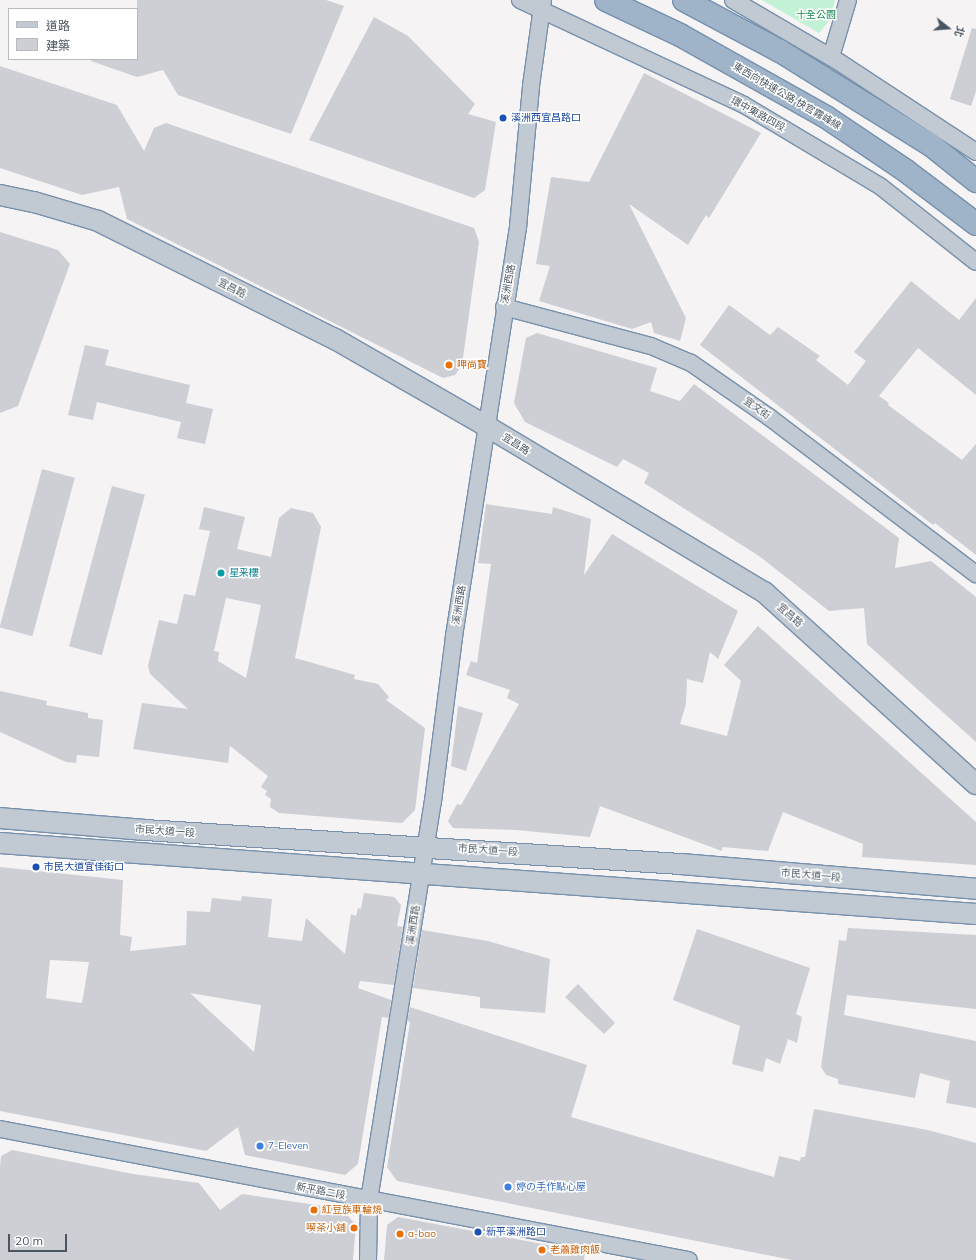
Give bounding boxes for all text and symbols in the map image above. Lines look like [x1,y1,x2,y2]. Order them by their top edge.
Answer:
legend [8,8,138,60]
north arrow [928,8,968,48]
park label: 十全公園 [796,9,836,21]
text: 道路 [46,18,70,33]
text: 北 [951,24,968,39]
text: 建築 [46,38,70,53]
street label: 東西向快速公路 快官霧峰線 [731,60,843,132]
street label: 環中東路四段 [729,94,787,134]
place label: 溪洲西宜昌路口 [511,112,581,124]
marker: 溪洲西宜昌路口 [498,113,508,123]
street label: 溪洲西路 [499,263,517,305]
street label: 宜昌路 [216,276,248,300]
place label: 呷尚寶 [457,359,487,371]
marker: 呷尚寶 [444,360,454,370]
street label: 宜文街 [741,394,773,422]
street label: 宜昌路 [500,431,532,457]
place label: 星釆樓 [229,567,259,579]
marker: 星釆樓 [216,568,226,578]
street label: 溪洲西路 [450,584,468,626]
street label: 宜昌路 [775,601,805,629]
street label: 市民大道一段 [135,823,195,839]
street label: 市民大道一段 [458,842,518,858]
place label: 市民大道宜佳街口 [44,861,124,873]
marker: 市民大道宜佳街口 [31,862,41,872]
street label: 市民大道一段 [781,866,841,884]
street label: 溪洲西路 [404,904,422,946]
place label: 7-Eleven [268,1140,308,1152]
marker: 7-Eleven [255,1141,265,1151]
street label: 新平路二段 [295,1180,347,1202]
place label: 婷の手作點心屋 [516,1181,586,1193]
marker: 婷の手作點心屋 [503,1182,513,1192]
place label: 紅豆族車輪燒 [322,1204,382,1216]
marker: 紅豆族車輪燒 [309,1205,319,1215]
place label: 喫茶小舖 [306,1222,346,1234]
marker: 喫茶小舖 [349,1223,359,1233]
scale bar [10,1226,69,1252]
place label: 新平溪洲路口 [486,1226,546,1238]
marker: 新平溪洲路口 [473,1227,483,1237]
place label: a-bao [408,1228,436,1240]
marker: a-bao [395,1229,405,1239]
text: 20 m [15,1233,43,1248]
place label: 老蕭雞肉飯 [550,1244,600,1256]
marker: 老蕭雞肉飯 [537,1245,547,1255]

